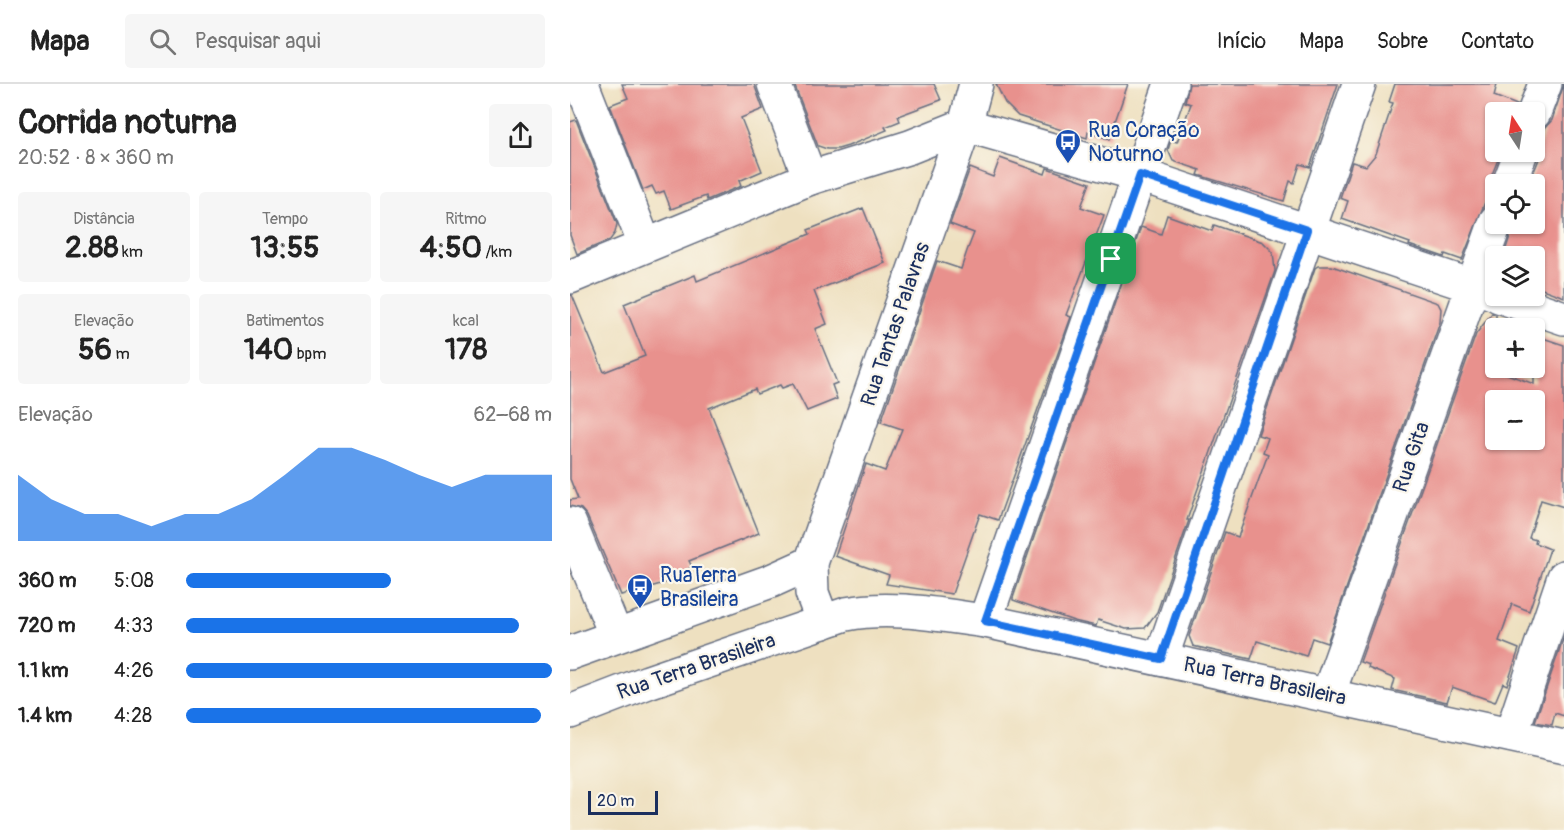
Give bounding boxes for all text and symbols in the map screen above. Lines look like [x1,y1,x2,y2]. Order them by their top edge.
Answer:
search box [125,14,545,68]
text: Mapa [30,24,89,59]
icon: search [146,25,179,58]
text: Pesquisar aqui [194,27,321,55]
text: Início [1217,28,1266,55]
text: Mapa [1299,28,1344,55]
text: Sobre [1377,28,1428,55]
text: Contato [1461,28,1534,55]
text: Corrida noturna [18,102,237,143]
north arrow [1485,102,1545,162]
map controls [1485,102,1545,450]
button: share [489,104,552,167]
place label: Rua Coração Noturno [1088,117,1200,168]
bus stop icon: Rua Coração Noturno [1053,127,1083,165]
text: 20:52 · 8 × 360 m [18,145,174,170]
button: locate [1485,174,1545,234]
text: Distância [73,209,135,229]
text: Tempo [262,209,308,229]
text: Ritmo [445,209,487,229]
text: 2.88 [65,229,119,266]
text: 13:55 [251,229,320,266]
text: 4:50 [420,229,482,266]
pin [1085,233,1136,284]
street label: Rua Tantas Palavras [855,238,936,410]
text: km [119,242,143,262]
text: /km [482,242,512,262]
icon: arrive [1094,242,1127,275]
button: layers [1485,246,1545,306]
text: Elevação [74,311,134,331]
text: Batimentos [246,311,324,331]
text: kcal [453,311,479,331]
button: + [1485,318,1545,378]
text: 56 [78,331,112,368]
text: 140 [244,331,293,368]
text: 178 [445,331,487,368]
text: m [112,344,130,364]
text: bpm [293,344,326,364]
button: − [1485,390,1545,450]
text: Elevação [18,402,93,427]
text: 62–68 m [474,402,552,427]
street label: Rua Gita [1387,418,1436,496]
place label: RuaTerra Brasileira [660,562,739,613]
text: 360 m [18,568,77,593]
text: 5:08 [114,568,154,593]
bus stop icon: RuaTerra Brasileira [625,572,655,610]
text: 720 m [18,613,76,638]
text: 4:33 [114,613,153,638]
street label: Rua Terra Brasileira [613,627,779,706]
street label: Rua Terra Brasileira [1181,651,1349,712]
text: 1.1 km [18,658,68,683]
text: 4:26 [114,658,154,683]
text: 1.4 km [18,703,72,728]
text: 4:28 [114,703,152,728]
scale bar [588,788,658,816]
text: 20 m [597,791,635,811]

